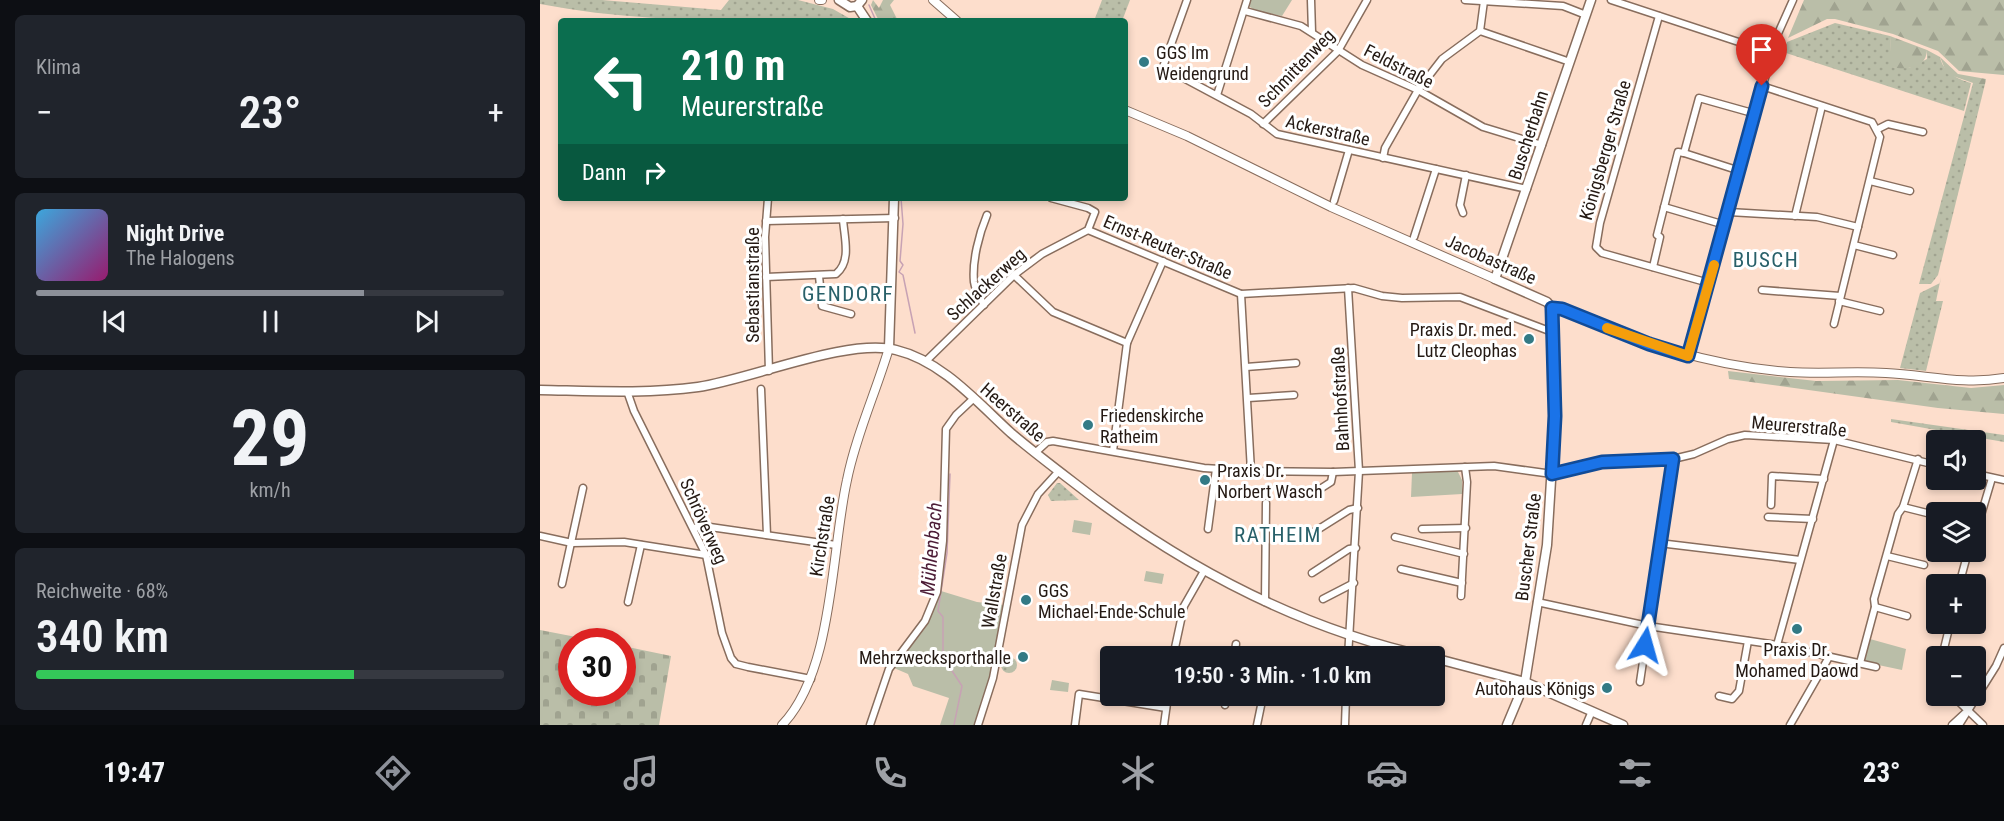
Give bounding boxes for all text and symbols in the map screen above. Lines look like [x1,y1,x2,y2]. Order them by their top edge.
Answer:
street label: Schmittenweg [1253,24,1339,112]
pin [1736,24,1787,86]
icon: arrive [1745,33,1778,66]
street label: Feldstraße [1361,40,1437,92]
text: 210 m [681,41,786,90]
icon: left [582,42,660,120]
place label: GGS Im Weidengrund [1156,42,1249,84]
text: Klima [36,55,81,79]
marker: GGS Im Weidengrund [1137,55,1151,69]
street label: Königsberger Straße [1575,78,1635,222]
text: 23° [239,86,301,139]
street label: Buscherbahn [1504,88,1552,182]
text: Meurerstraße [681,91,824,123]
text: − [36,93,53,132]
text: + [488,93,504,132]
street label: Ackerstraße [1284,110,1372,150]
icon: right [638,156,671,189]
text: Dann [582,160,626,185]
street label: Ernst-Reuter-Straße [1100,210,1236,284]
text: Night Drive [126,221,224,246]
street label: Sebastianstraße [742,227,763,343]
street label: Jacobastraße [1442,230,1540,288]
street label: Schlackerweg [942,243,1030,325]
text: The Halogens [126,246,235,270]
district label: BUSCH [1733,248,1799,272]
district label: GENDORF [802,282,894,306]
icon: previous [98,305,131,338]
icon: pause [254,305,287,338]
icon: next [410,305,443,338]
place label: Praxis Dr. med. Lutz Cleophas [1410,319,1517,361]
marker: Praxis Dr. med. Lutz Cleophas [1522,332,1536,346]
street label: Bahnhofstraße [1327,346,1353,452]
street label: Heerstraße [976,378,1050,446]
text: 29 [231,393,309,484]
place label: Friedenskirche Ratheim [1100,405,1204,447]
street label: Meurerstraße [1751,411,1847,441]
marker: Friedenskirche Ratheim [1081,418,1095,432]
map controls [1926,430,1986,706]
button: sound [1926,430,1986,490]
place label: Praxis Dr. Norbert Wasch [1217,460,1323,502]
marker: Praxis Dr. Norbert Wasch [1198,473,1212,487]
street label: Schröverweg [676,475,732,567]
text: km/h [249,478,291,502]
street label: Buscher Straße [1511,492,1545,602]
street label: Kirchstraße [805,494,839,578]
water label: Mühlenbach [915,501,947,597]
button: layers [1926,502,1986,562]
district label: RATHEIM [1234,523,1322,547]
street label: Wallstraße [977,552,1011,630]
button: + [1926,574,1986,634]
text: Reichweite · 68% [36,579,168,603]
place label: GGS Michael-Ende-Schule [1038,580,1186,622]
marker: GGS Michael-Ende-Schule [1019,593,1033,607]
text: 340 km [36,610,169,663]
position arrow [1613,613,1677,677]
marker: Praxis Dr. Mohamed Daowd [1790,622,1804,636]
speed limit sign: 30 [558,628,636,706]
place label: Praxis Dr. Mohamed Daowd [1735,639,1859,681]
button: − [1926,646,1986,706]
place label: Mehrzwecksporthalle [859,647,1011,668]
marker: Mehrzwecksporthalle [1016,650,1030,664]
text: 19:50 · 3 Min. · 1.0 km [1174,663,1371,688]
place label: Autohaus Königs [1475,678,1595,699]
marker: Autohaus Königs [1600,681,1614,695]
icon: directions [372,752,414,794]
icon: music [620,752,662,794]
icon: phone [869,752,911,794]
icon: climate [1117,752,1159,794]
icon: car [1366,752,1408,794]
icon: filters [1614,752,1656,794]
text: 19:47 [103,757,165,789]
text: 23° [1863,757,1901,789]

